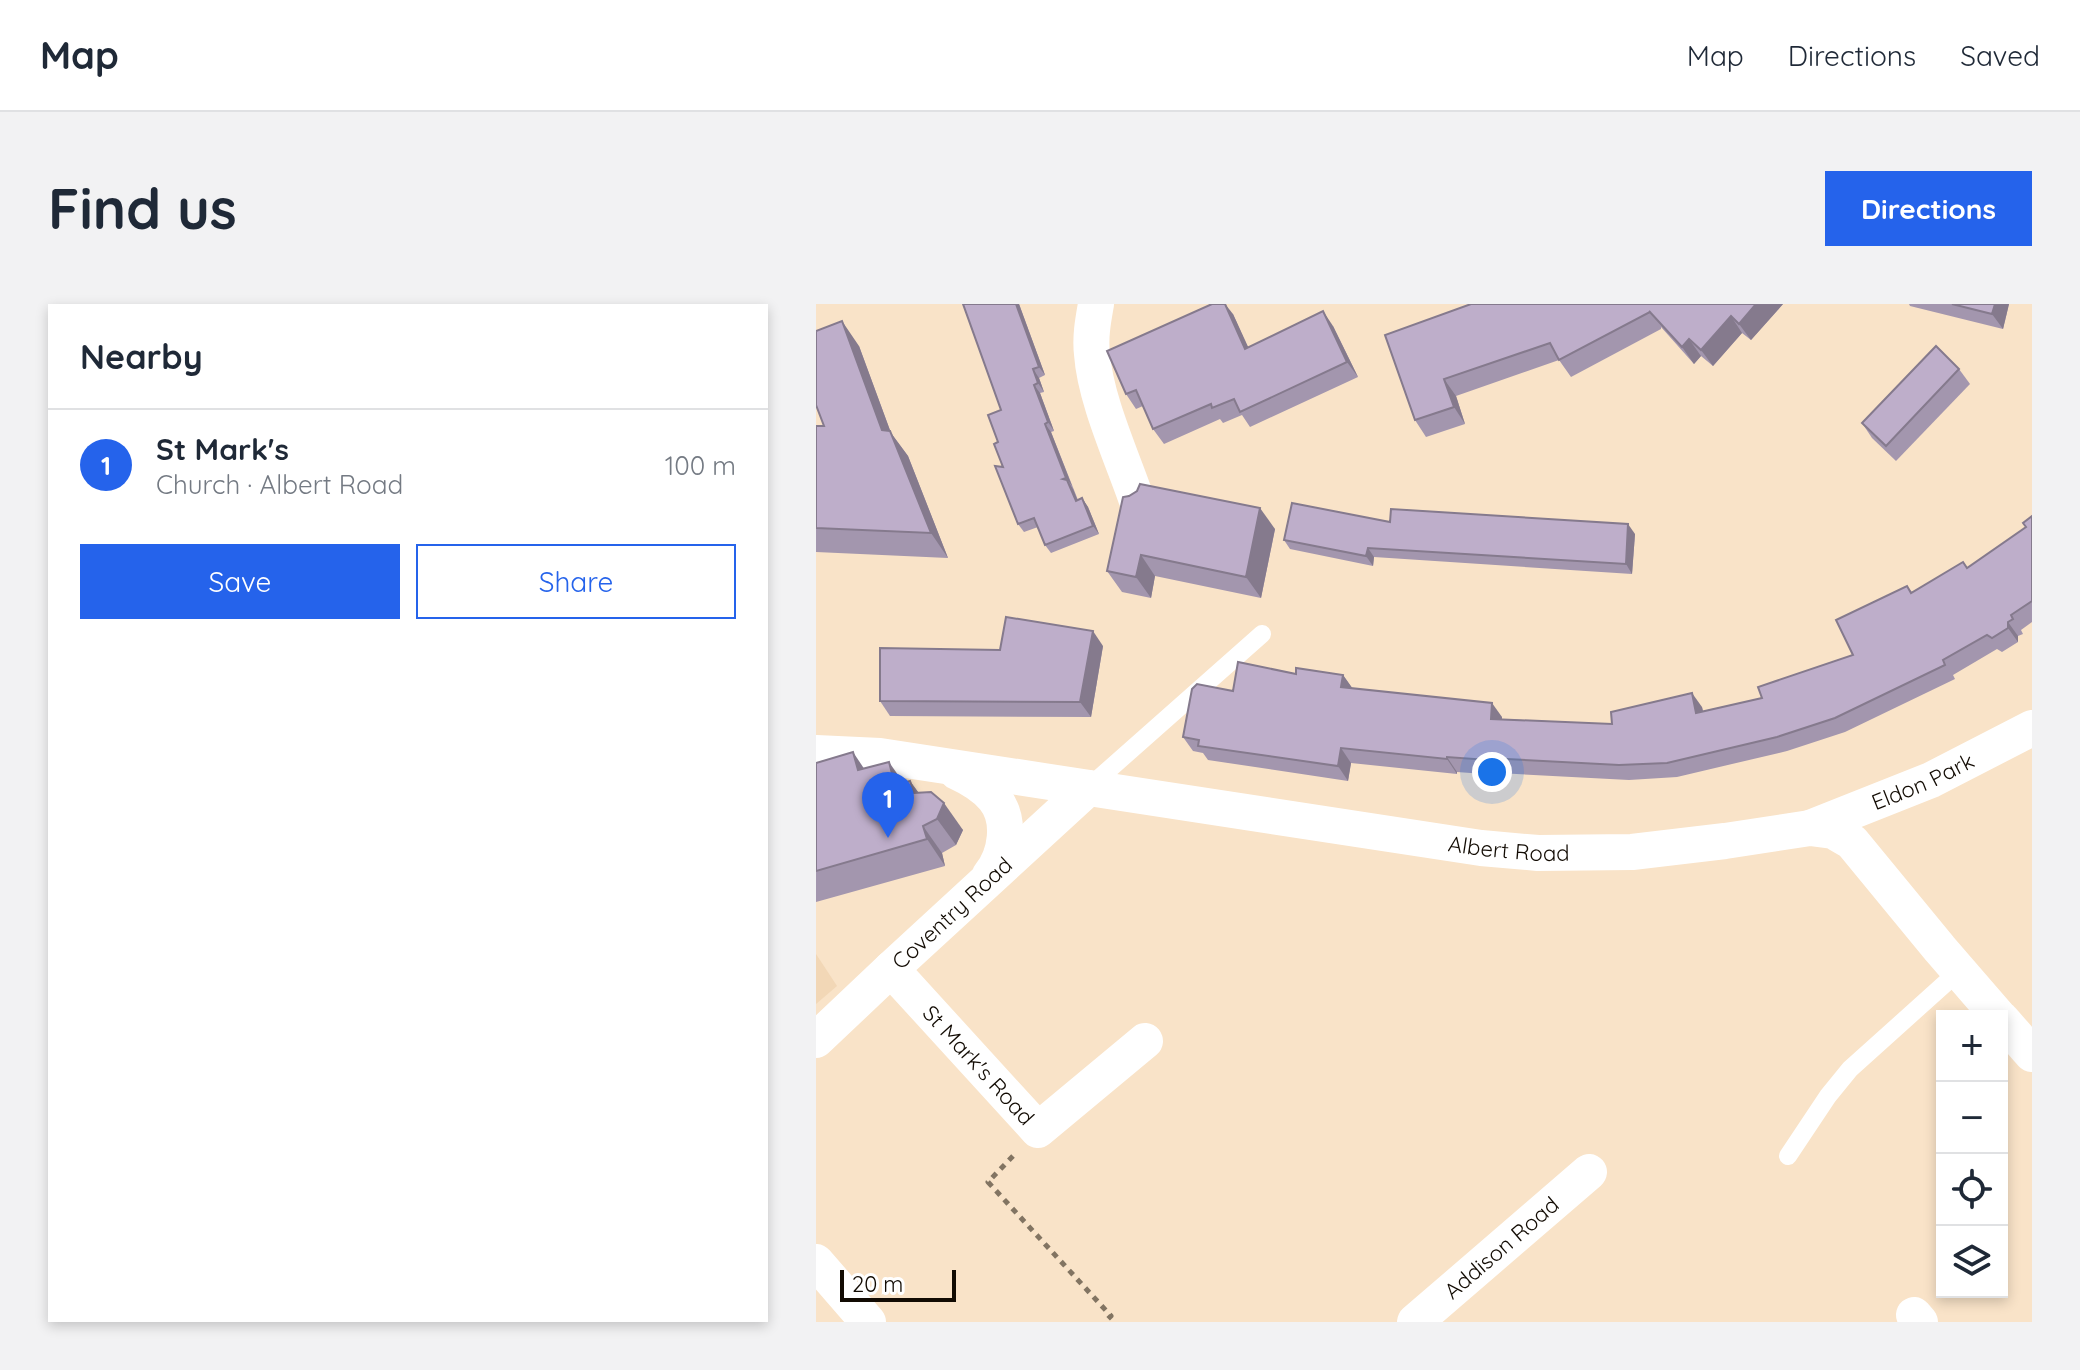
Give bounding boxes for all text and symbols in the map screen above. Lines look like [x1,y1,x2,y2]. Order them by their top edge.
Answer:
text: Map [40,31,119,79]
text: Map [1687,38,1744,73]
text: Directions [1788,38,1916,73]
text: Saved [1960,38,2040,73]
button: Directions [1825,171,2032,246]
text: Find us [48,173,237,243]
text: Nearby [80,335,203,378]
text: St Mark's [156,430,289,468]
text: 1 [101,449,111,482]
text: 100 m [665,449,736,482]
text: Church · Albert Road [156,468,403,501]
button: Save [80,544,400,619]
button: Share [416,544,736,619]
street label: Eldon Park [1867,746,1979,816]
your location [1472,752,1512,792]
pin: 1 [862,772,914,838]
street label: Albert Road [1446,829,1570,867]
street label: Coventry Road [886,851,1018,975]
street label: St Mark's Road [917,999,1041,1131]
map controls [1936,1010,2008,1298]
button: + [1936,1010,2008,1082]
button: − [1936,1082,2008,1154]
button: locate [1936,1154,2008,1226]
street label: Addison Road [1438,1190,1564,1305]
button: layers [1936,1226,2008,1298]
scale bar [840,1266,956,1302]
text: 20 m [852,1270,903,1298]

